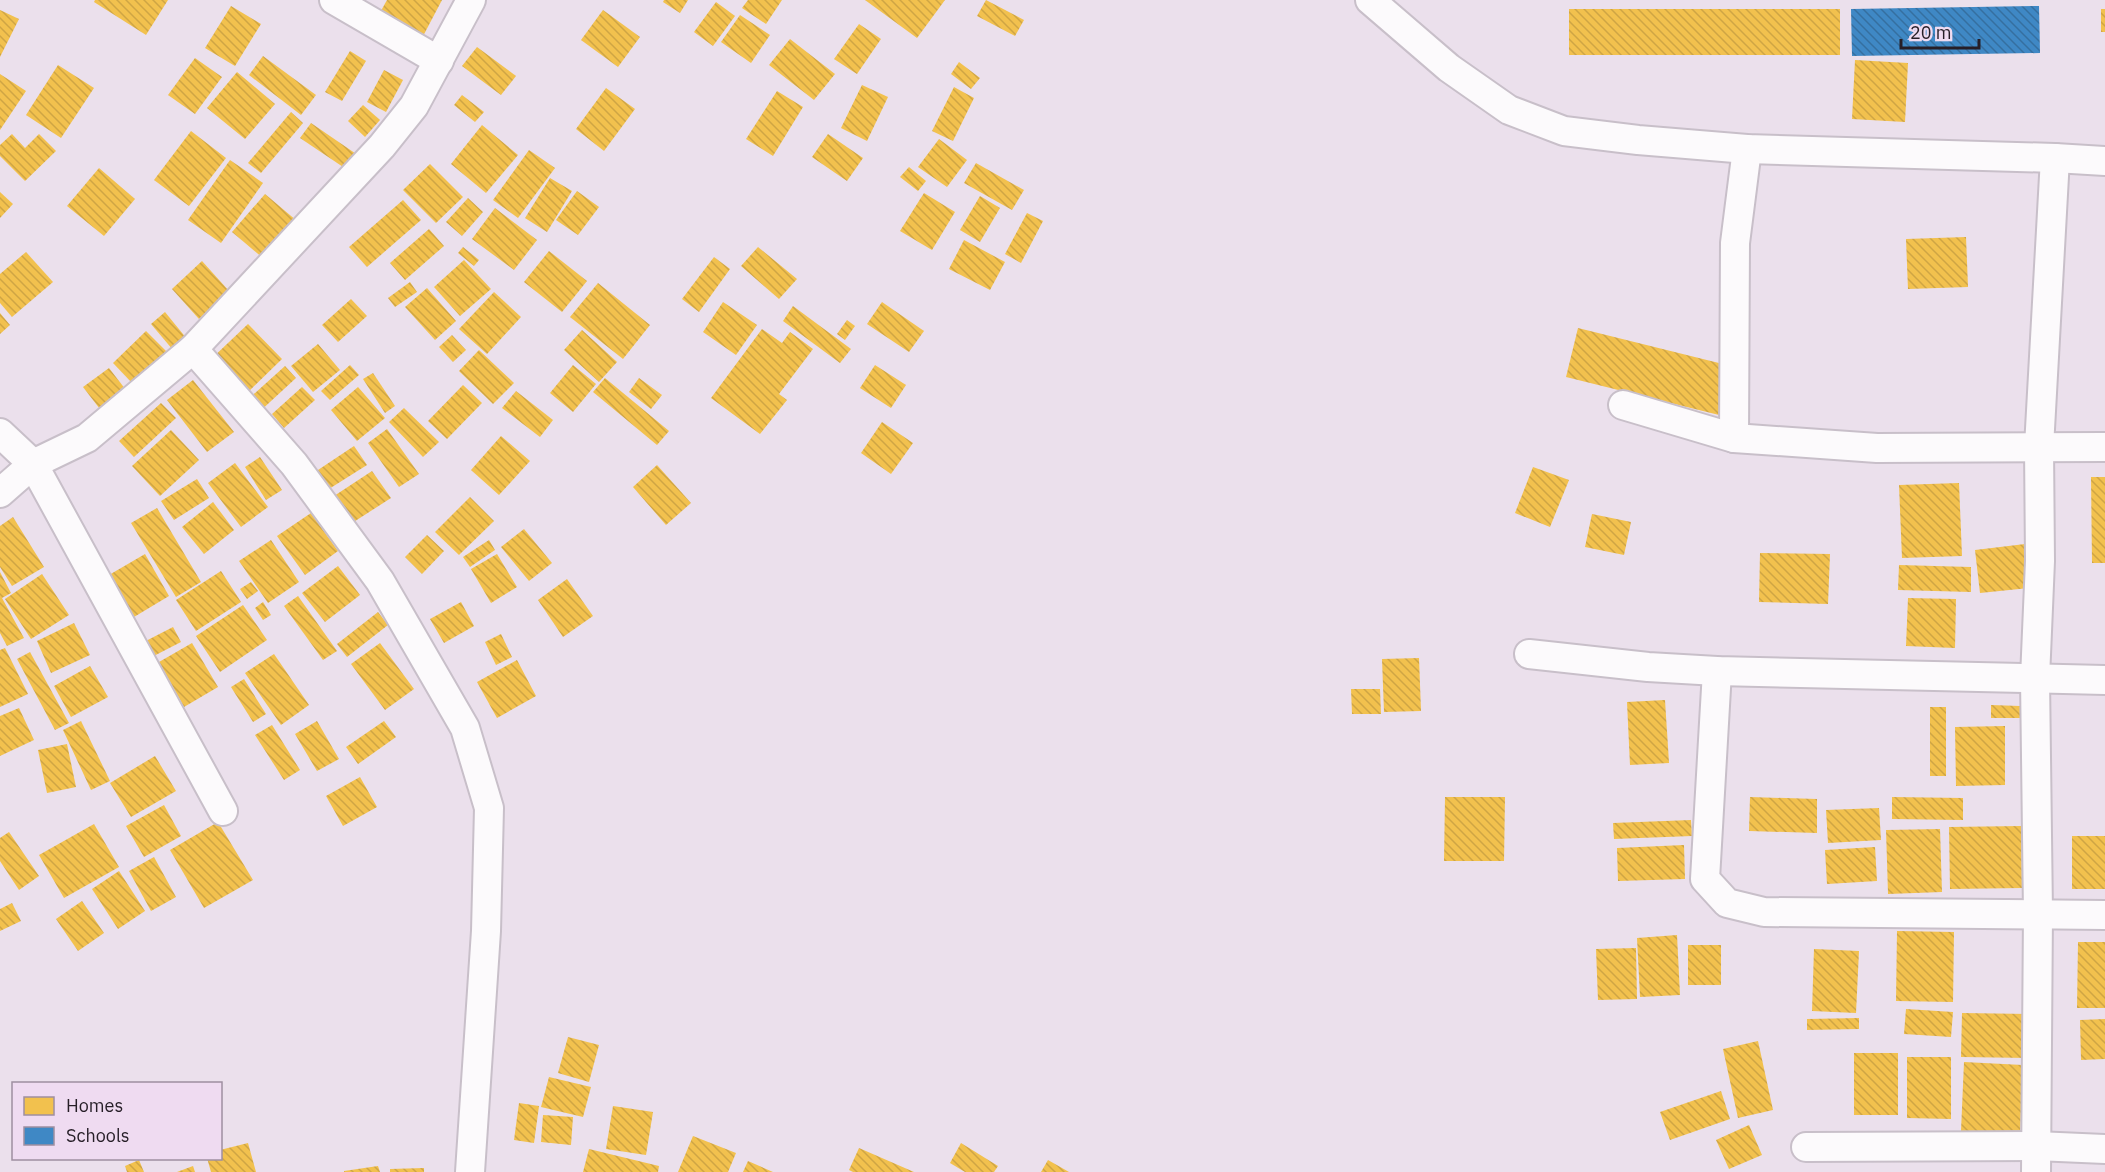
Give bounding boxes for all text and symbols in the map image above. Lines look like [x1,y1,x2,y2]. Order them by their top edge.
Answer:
scale bar [1901,12,1979,50]
text: 20 m [1910,21,1952,44]
legend [12,1082,222,1160]
text: Homes [66,1094,123,1117]
text: Schools [66,1124,130,1147]

